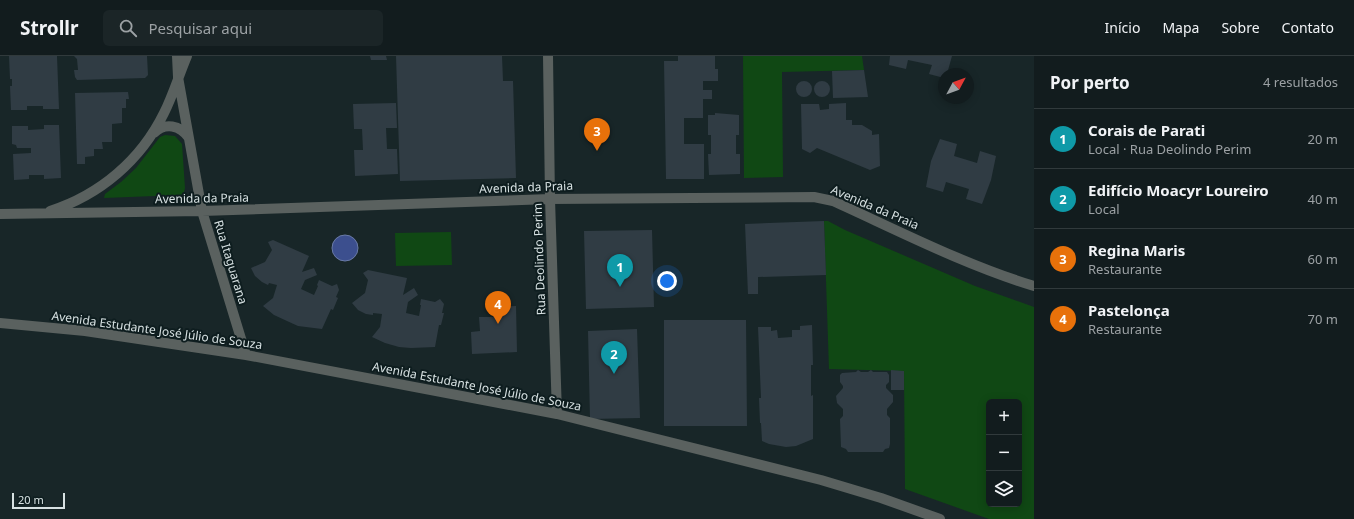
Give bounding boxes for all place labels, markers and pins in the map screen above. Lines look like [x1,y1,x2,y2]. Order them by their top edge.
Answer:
pin: 3 [584,118,610,151]
pin: 1 [607,254,633,287]
pin: 4 [485,291,511,324]
pin: 2 [601,341,627,374]

